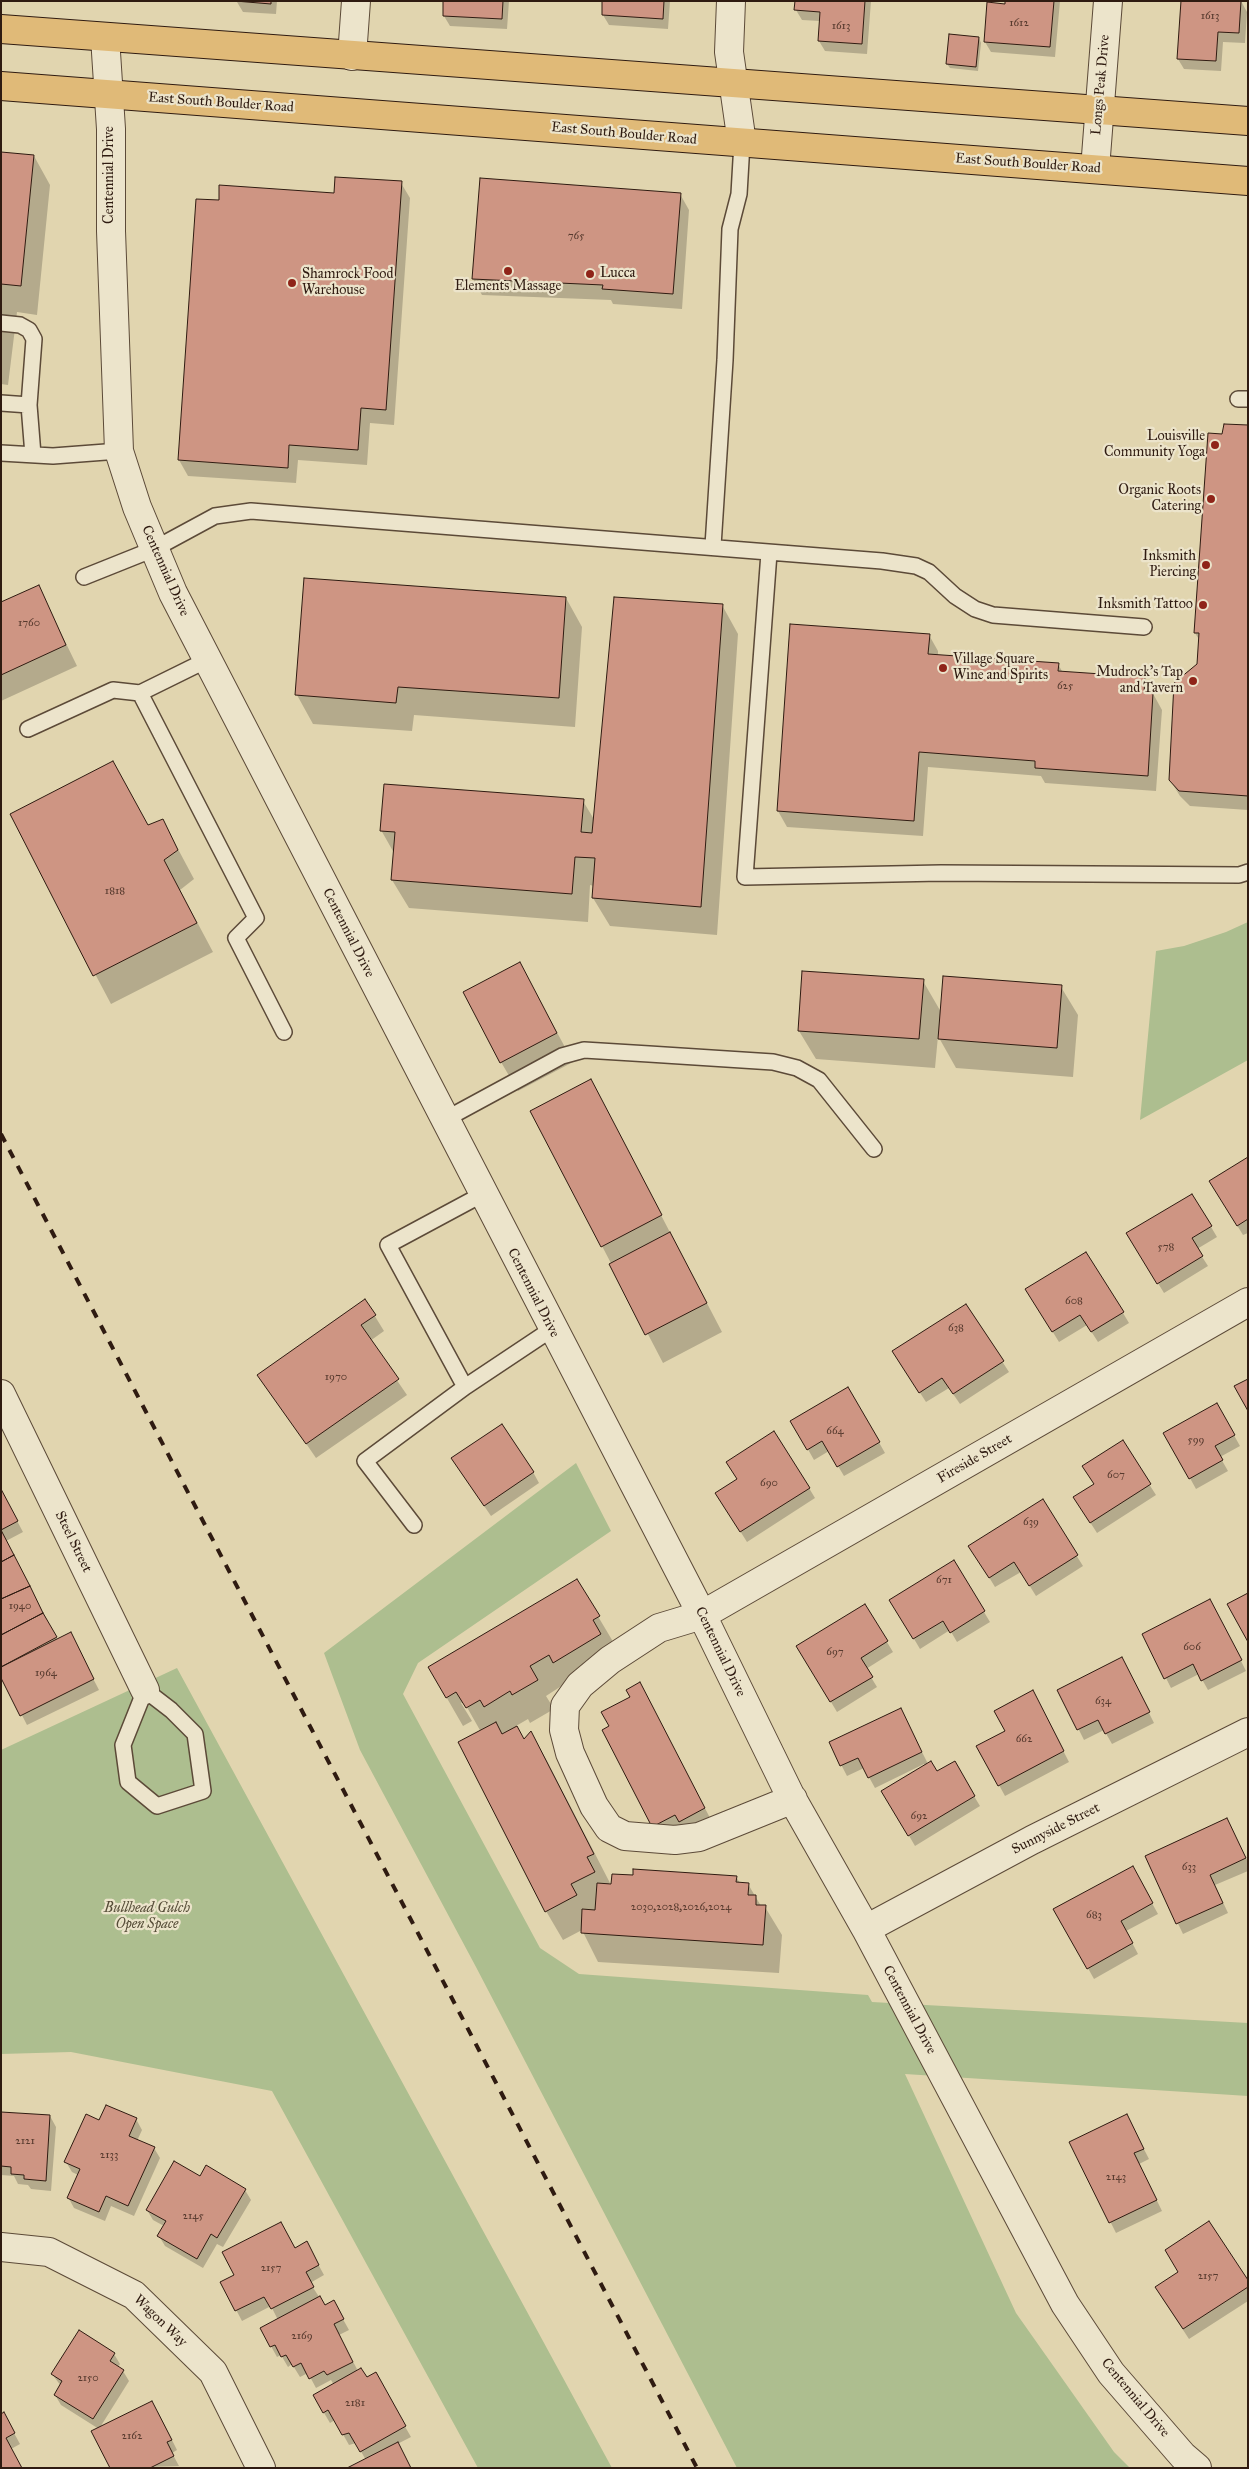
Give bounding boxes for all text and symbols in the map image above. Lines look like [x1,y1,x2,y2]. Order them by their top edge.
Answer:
house number: 1613 [1201,9,1219,23]
house number: 1612 [1009,16,1029,30]
house number: 1613 [832,19,850,33]
street label: Longs Peak Drive [1088,34,1114,136]
street label: East South Boulder Road [148,90,294,116]
street label: East South Boulder Road [551,119,697,149]
street label: Centennial Drive [102,126,118,224]
street label: East South Boulder Road [955,151,1101,177]
house number: 765 [568,229,584,243]
marker: Elements Massage [502,265,514,277]
place label: Lucca [600,266,636,282]
place label: Shamrock Food Warehouse [302,267,393,300]
marker: Lucca [584,268,596,280]
marker: Shamrock Food Warehouse [286,277,298,289]
place label: Elements Massage [455,279,561,295]
place label: Louisville Community Yoga [1104,429,1205,462]
marker: Louisville Community Yoga [1209,439,1221,451]
place label: Organic Roots Catering [1118,483,1201,516]
marker: Organic Roots Catering [1205,493,1217,505]
street label: Centennial Drive [137,523,193,619]
place label: Inksmith Piercing [1143,549,1196,582]
marker: Inksmith Piercing [1200,559,1212,571]
place label: Inksmith Tattoo [1098,597,1193,613]
marker: Inksmith Tattoo [1197,599,1209,611]
house number: 1760 [18,616,40,630]
place label: Village Square Wine and Spirits [953,652,1048,684]
marker: Village Square Wine and Spirits [937,662,949,674]
place label: Mudrock's Tap and Tavern [1096,665,1183,698]
marker: Mudrock's Tap and Tavern [1187,675,1199,687]
house number: 625 [1057,679,1073,693]
house number: 1818 [105,884,125,898]
street label: Centennial Drive [318,886,378,980]
house number: 578 [1158,1240,1174,1254]
street label: Centennial Drive [503,1246,563,1340]
house number: 608 [1065,1294,1083,1308]
house number: 638 [948,1321,964,1335]
house number: 1970 [325,1370,347,1384]
house number: 664 [826,1424,844,1438]
street label: Fireside Street [935,1431,1015,1487]
house number: 599 [1188,1433,1204,1447]
house number: 607 [1107,1468,1125,1482]
house number: 690 [760,1476,778,1490]
street label: Steel Street [51,1509,95,1575]
house number: 639 [1023,1515,1039,1529]
house number: 671 [936,1573,952,1587]
house number: 1940 [9,1599,31,1613]
street label: Centennial Drive [691,1604,749,1700]
house number: 606 [1183,1640,1201,1654]
house number: 697 [826,1645,844,1659]
house number: 1964 [35,1666,57,1680]
house number: 634 [1095,1694,1111,1708]
house number: 662 [1016,1732,1032,1746]
street label: Sunnyside Street [1009,1800,1103,1858]
house number: 692 [911,1809,927,1823]
house number: 633 [1182,1860,1196,1874]
house number: 2030,2028,2026,2024 [631,1900,731,1914]
park label: Bullhead Gulch Open Space [104,1901,190,1934]
house number: 683 [1086,1908,1102,1922]
street label: Centennial Drive [879,1963,939,2057]
house number: 2121 [15,2134,35,2148]
house number: 2133 [100,2148,118,2162]
house number: 2143 [1106,2170,1126,2184]
house number: 2145 [182,2209,204,2223]
house number: 2157 [261,2261,281,2275]
house number: 2157 [1198,2269,1218,2283]
street label: Wagon Way [130,2291,190,2351]
house number: 2169 [291,2329,313,2343]
street label: Centennial Drive [1097,2355,1173,2441]
house number: 2150 [77,2371,99,2385]
house number: 2181 [345,2396,365,2410]
house number: 2162 [122,2429,142,2443]

